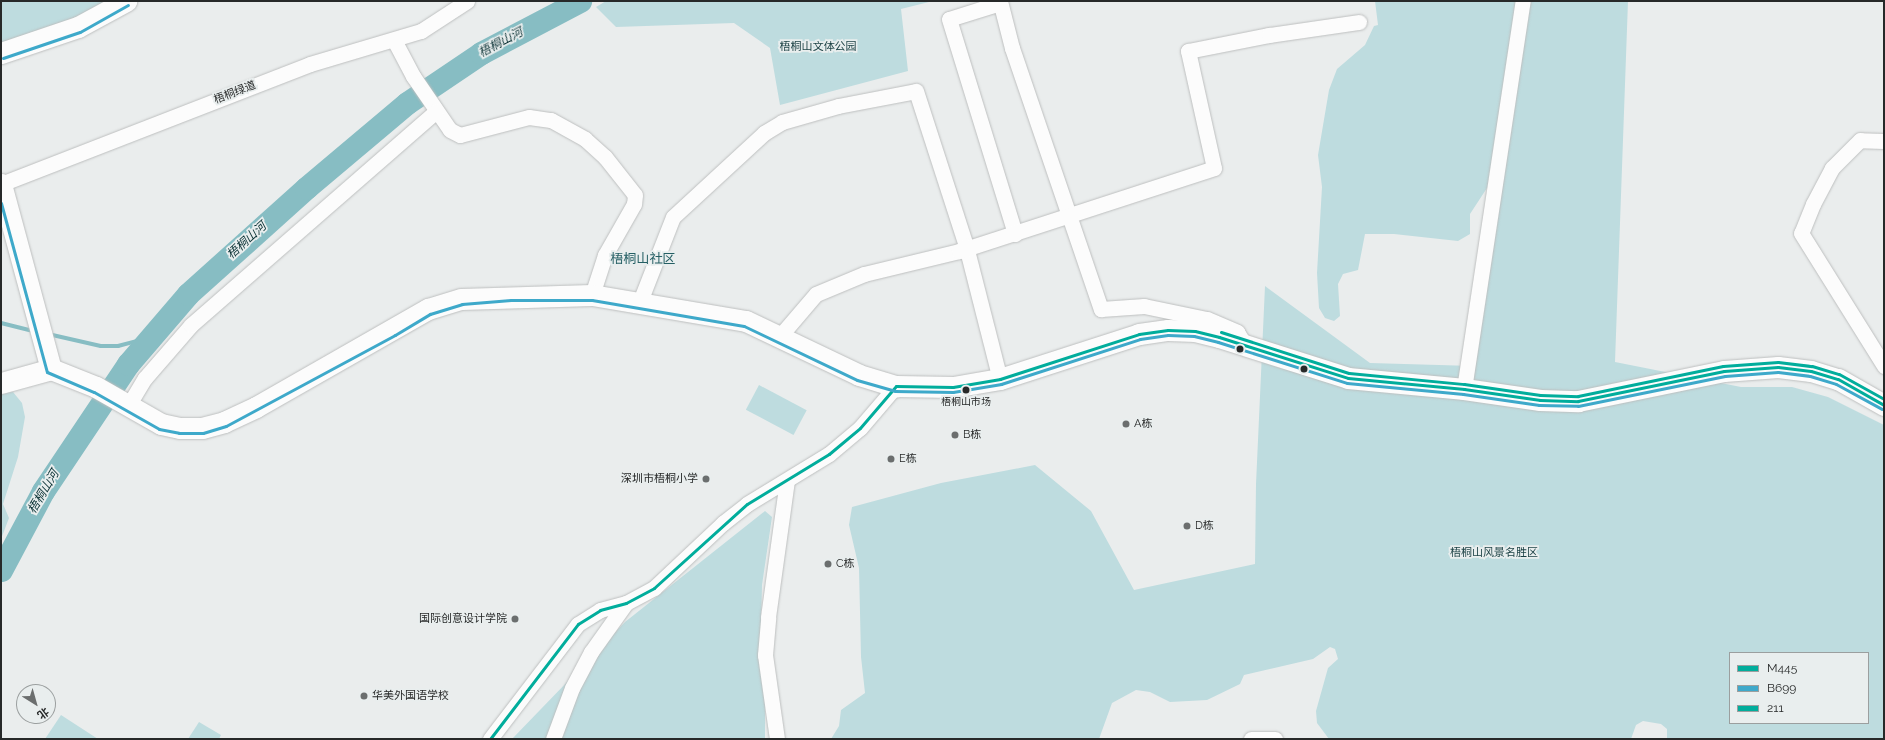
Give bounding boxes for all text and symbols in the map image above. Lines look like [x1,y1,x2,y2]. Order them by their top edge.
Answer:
water label: 梧桐山河 [476,25,526,61]
park label: 梧桐山文体公园 [780,40,856,54]
street label: 梧桐绿道 [212,79,258,107]
water label: 梧桐山河 [224,220,270,262]
district label: 梧桐山社区 [611,251,675,267]
unlabelled marker [1235,344,1245,354]
unlabelled marker [1299,364,1309,374]
marker: 梧桐山市场 [961,385,971,395]
place label: 梧桐山市场 [941,396,991,408]
place label: A栋 [1134,417,1152,431]
marker: A栋 [1121,419,1131,429]
place label: B栋 [963,428,981,442]
marker: B栋 [950,430,960,440]
place label: E栋 [899,452,917,466]
marker: E栋 [886,454,896,464]
water label: 梧桐山河 [25,468,63,516]
place label: 深圳市梧桐小学 [621,472,698,486]
marker: 深圳市梧桐小学 [701,474,711,484]
place label: D栋 [1195,519,1214,533]
marker: D栋 [1182,521,1192,531]
park label: 梧桐山风景名胜区 [1450,546,1538,560]
place label: C栋 [836,557,855,571]
marker: C栋 [823,559,833,569]
place label: 国际创意设计学院 [419,612,507,626]
marker: 国际创意设计学院 [510,614,520,624]
legend [1729,652,1869,724]
text: M445 [1767,661,1797,675]
text: B699 [1767,681,1796,695]
north arrow [16,684,56,724]
place label: 华美外国语学校 [372,689,449,703]
marker: 华美外国语学校 [359,691,369,701]
text: 211 [1767,701,1784,715]
text: 北 [35,705,51,722]

